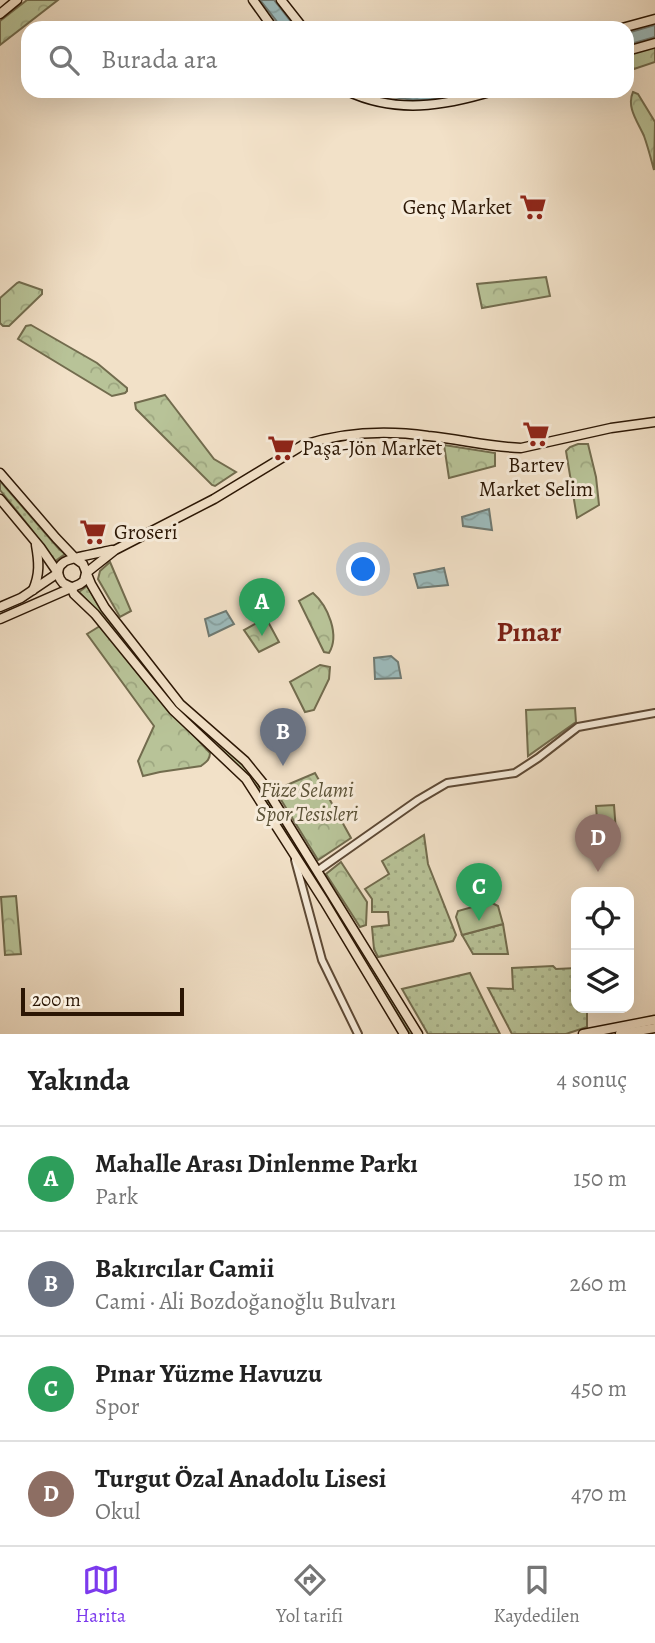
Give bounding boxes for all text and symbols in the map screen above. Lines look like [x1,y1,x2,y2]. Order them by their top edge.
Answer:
search box [21,21,634,98]
icon: search [45,41,83,79]
text: Burada ara [101,42,218,77]
supermarket icon: Genç Market [518,192,548,222]
place label: Genç Market [403,193,512,221]
supermarket icon: Bartev Market Selim [521,419,551,449]
supermarket icon: Paşa-Jön Market [266,433,296,463]
place label: Paşa-Jön Market [302,434,442,462]
place label: Bartev Market Selim [479,451,593,503]
supermarket icon: Groseri [78,517,108,547]
place label: Groseri [114,518,178,546]
your location [346,552,380,586]
pin: A [239,578,285,636]
district label: Pınar [496,613,562,651]
pin: B [260,708,306,766]
park label: Füze Selami Spor Tesisleri [256,776,359,828]
pin: D [575,814,621,872]
pin: C [456,863,502,921]
map controls [571,887,634,1013]
button: locate [571,887,634,950]
button: layers [571,950,634,1013]
scale bar [21,985,184,1017]
text: 200 m [32,987,81,1013]
text: Yakında [28,1060,130,1100]
text: 4 sonuç [557,1064,627,1095]
text: Mahalle Arası Dinlenme Parkı [95,1146,418,1181]
text: A [44,1163,58,1194]
text: 150 m [573,1163,627,1194]
text: Park [95,1181,138,1212]
text: Bakırcılar Camii [95,1251,274,1286]
text: B [44,1268,58,1299]
text: 260 m [569,1268,627,1299]
text: Cami · Ali Bozdoğanoğlu Bulvarı [95,1286,396,1317]
text: Pınar Yüzme Havuzu [95,1356,322,1391]
text: C [44,1373,58,1404]
text: 450 m [571,1373,627,1404]
text: Spor [95,1391,140,1422]
text: Turgut Özal Anadolu Lisesi [95,1461,386,1496]
text: D [43,1478,59,1509]
text: 470 m [571,1478,627,1509]
text: Okul [95,1496,140,1527]
tab: Harita [75,1561,126,1629]
tab: Yol tarifi [276,1561,343,1629]
tab: Kaydedilen [493,1561,580,1629]

